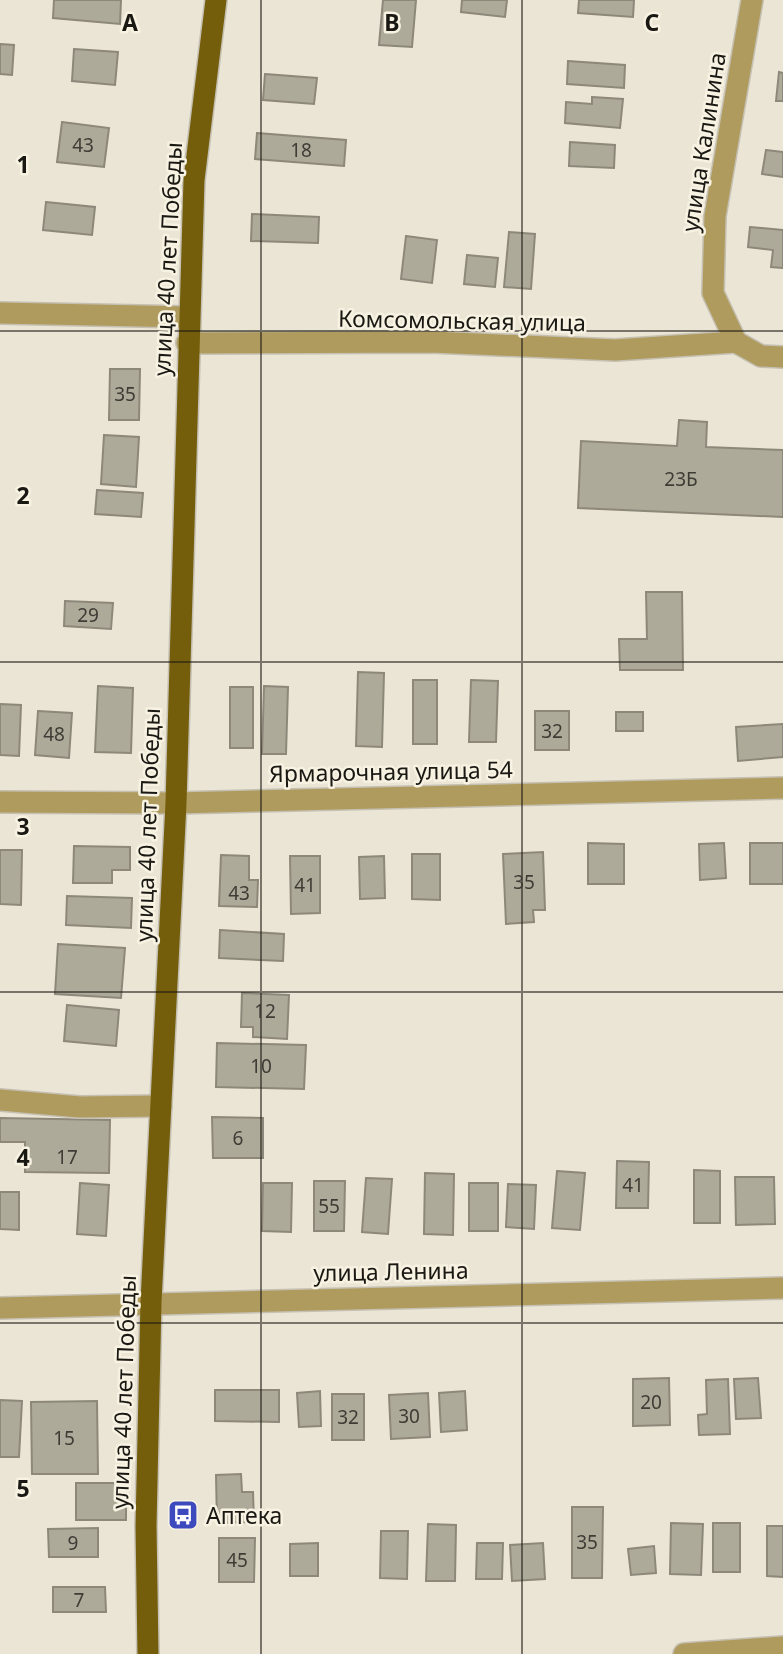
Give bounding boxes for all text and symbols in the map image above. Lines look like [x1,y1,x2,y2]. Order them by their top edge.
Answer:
text: A [122,6,138,38]
text: B [384,6,400,38]
text: C [645,6,660,38]
street label: улица Калинина [673,50,733,234]
house number: 43 [72,132,94,158]
house number: 18 [290,137,312,163]
street label: улица 40 лет Победы [145,141,189,377]
text: 1 [16,148,30,180]
street label: Комсомольская улица [338,302,586,338]
house number: 35 [114,381,136,407]
house number: 23Б [664,466,698,492]
text: 2 [16,479,30,511]
house number: 29 [77,602,99,628]
street label: улица 40 лет Победы [127,707,167,943]
house number: 32 [541,718,563,744]
house number: 48 [43,721,65,747]
street label: Ярмарочная улица 54 [269,753,513,789]
text: 3 [16,810,30,842]
house number: 35 [513,869,535,895]
house number: 41 [294,872,316,898]
house number: 43 [228,880,250,906]
house number: 12 [254,998,276,1024]
house number: 10 [250,1053,272,1079]
house number: 6 [233,1125,243,1151]
text: 4 [16,1141,30,1173]
house number: 17 [56,1144,78,1170]
house number: 41 [622,1172,644,1198]
house number: 55 [318,1193,340,1219]
street label: улица Ленина [313,1254,469,1288]
street label: улица 40 лет Победы [103,1274,143,1510]
house number: 20 [640,1389,662,1415]
house number: 30 [398,1403,420,1429]
house number: 32 [337,1404,359,1430]
house number: 15 [53,1425,75,1451]
text: 5 [16,1472,30,1504]
bus stop icon: Аптека [166,1498,200,1532]
place label: Аптека [206,1499,282,1531]
house number: 35 [576,1529,598,1555]
house number: 9 [68,1530,78,1556]
house number: 45 [226,1547,248,1573]
house number: 7 [74,1587,84,1613]

